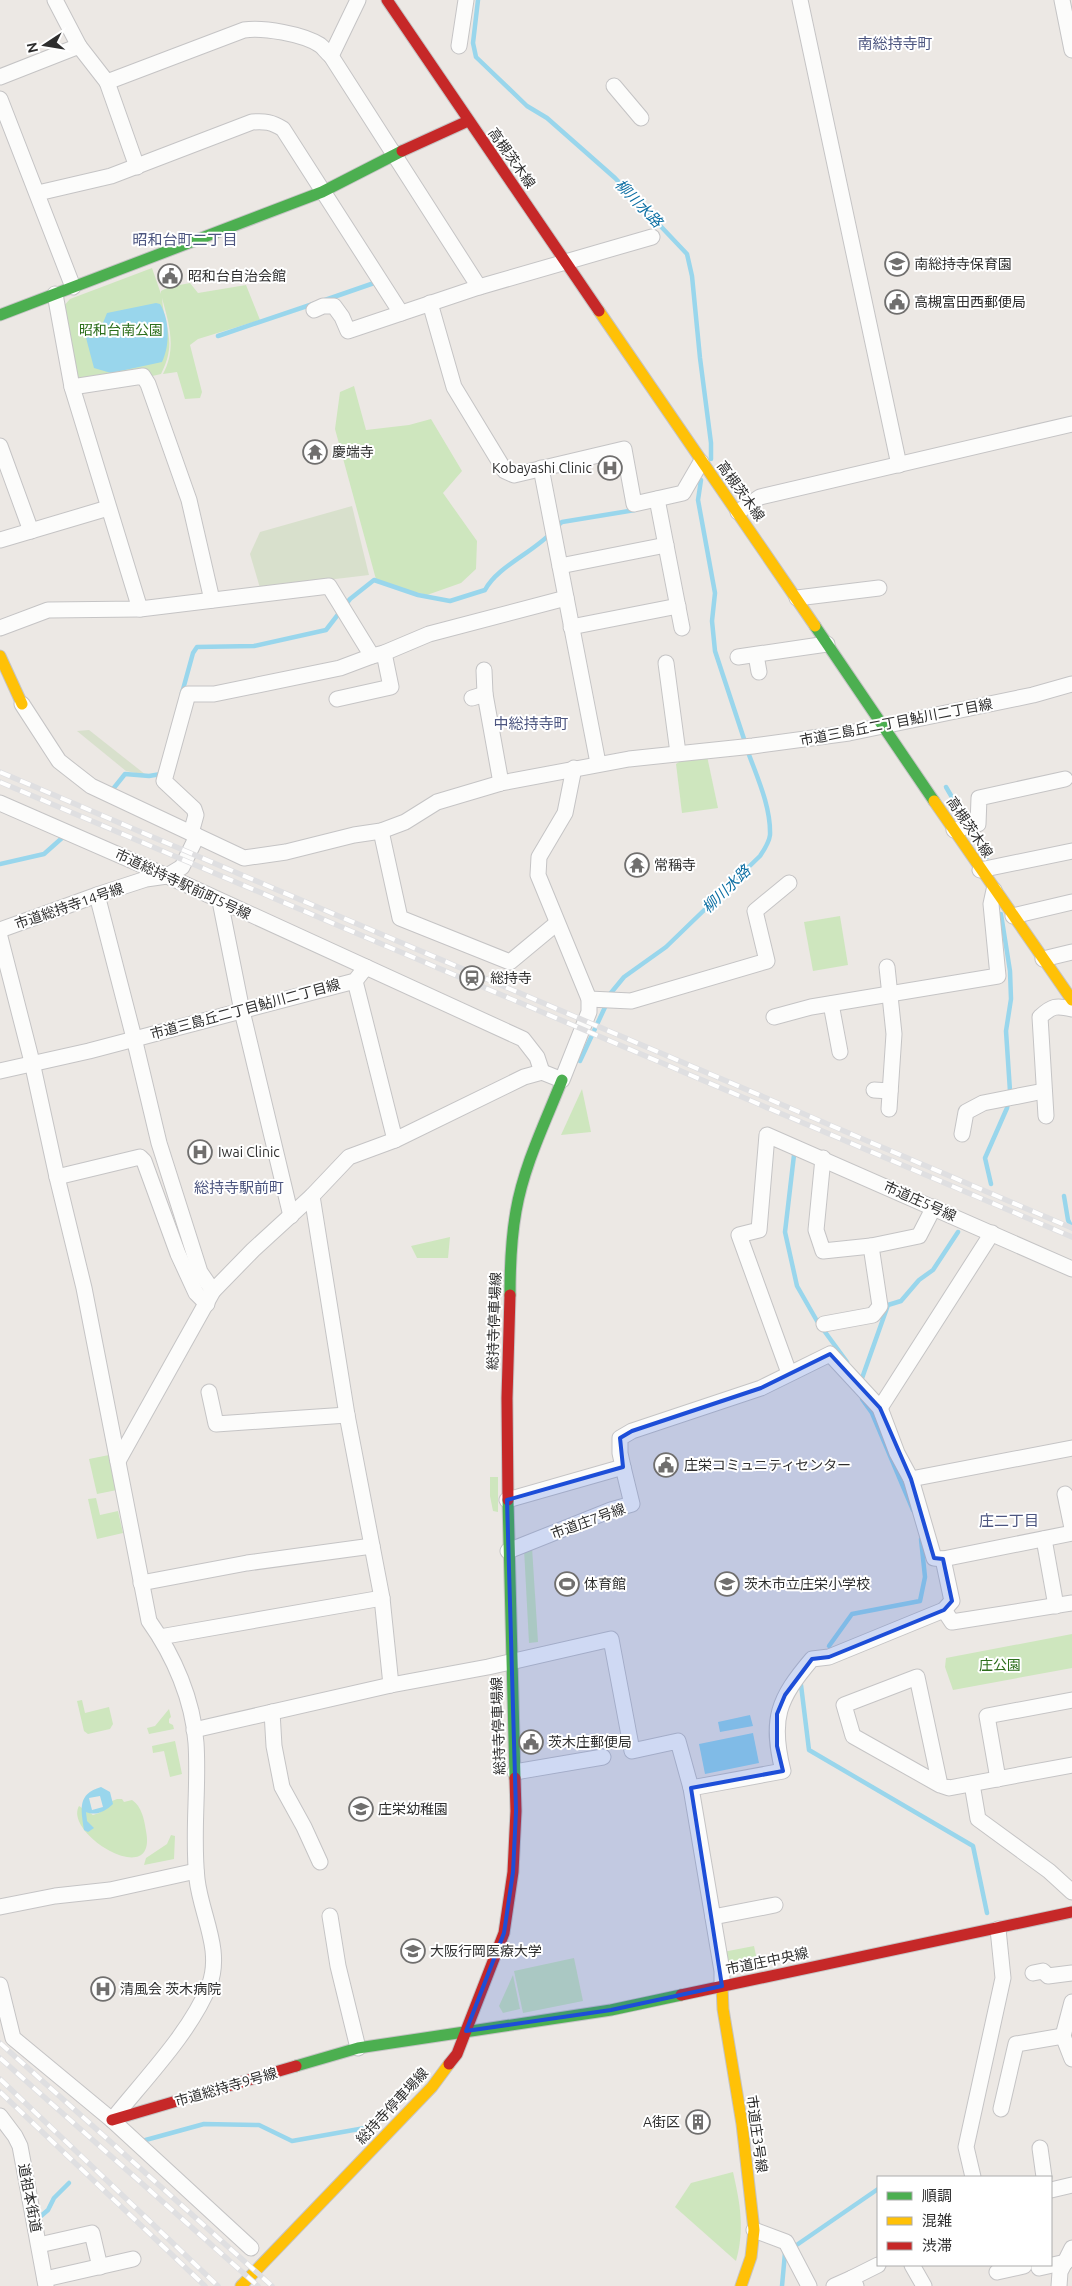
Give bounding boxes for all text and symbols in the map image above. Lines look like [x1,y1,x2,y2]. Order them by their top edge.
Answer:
north arrow [20,20,70,70]
district label: 南総持寺町 [857,35,933,52]
text: N [23,41,41,54]
street label: 高槻茨木線 [485,125,539,191]
water label: 柳川水路 [612,176,667,232]
district label: 昭和台町二丁目 [132,231,238,248]
school or university icon: 南総持寺保育園 [884,251,910,277]
place label: 南総持寺保育園 [914,256,1012,272]
public building icon: 昭和台自治会館 [157,263,183,289]
place label: 昭和台自治会館 [188,268,286,284]
public building icon: 高槻富田西郵便局 [884,289,910,315]
place label: 高槻富田西郵便局 [914,294,1026,310]
park label: 昭和台南公園 [79,322,163,338]
temple icon: 慶端寺 [302,439,328,465]
place label: 慶端寺 [332,444,374,460]
hospital icon: Kobayashi Clinic [597,455,623,481]
street label: 高槻茨木線 [714,458,768,524]
place label: Kobayashi Clinic [492,460,592,476]
street label: 市道三島丘二丁目鮎川二丁目線 [798,695,994,749]
district label: 中総持寺町 [493,715,569,732]
street label: 高槻茨木線 [944,794,996,860]
street label: 市道総持寺駅前町5号線 [113,845,253,923]
temple icon: 常稱寺 [624,852,650,878]
place label: 常稱寺 [654,857,696,873]
water label: 柳川水路 [699,861,755,916]
street label: 市道総持寺14号線 [13,880,125,932]
station icon: 総持寺 [459,965,485,991]
place label: 総持寺 [490,970,532,986]
street label: 市道三島丘二丁目鮎川二丁目線 [148,976,342,1042]
hospital icon: Iwai Clinic [187,1139,213,1165]
place label: Iwai Clinic [218,1144,280,1160]
street label: 市道庄5号線 [881,1178,959,1224]
district label: 総持寺駅前町 [194,1179,284,1196]
street label: 総持寺停車場線 [484,1272,504,1370]
public building icon: 庄栄コミュニティセンター [653,1452,679,1478]
place label: 庄栄コミュニティセンター [684,1457,851,1473]
street label: 市道庄7号線 [549,1500,627,1542]
district label: 庄二丁目 [979,1512,1039,1529]
sports icon: 体育館 [554,1571,580,1597]
school or university icon: 茨木市立庄栄小学校 [714,1571,740,1597]
place label: 体育館 [584,1576,626,1592]
place label: 茨木市立庄栄小学校 [744,1576,870,1592]
park label: 庄公園 [979,1657,1021,1673]
street label: 総持寺停車場線 [488,1677,508,1775]
public building icon: 茨木庄郵便局 [518,1729,544,1755]
place label: 茨木庄郵便局 [548,1734,632,1750]
school or university icon: 庄栄幼稚園 [348,1796,374,1822]
place label: 庄栄幼稚園 [378,1801,448,1817]
school or university icon: 大阪行岡医療大学 [400,1938,426,1964]
place label: 大阪行岡医療大学 [430,1943,542,1959]
street label: 市道庄中央線 [724,1944,810,1978]
hospital icon: 清風会 茨木病院 [90,1976,116,2002]
place label: 清風会 茨木病院 [120,1981,221,1997]
street label: 市道総持寺9号線 [173,2065,279,2109]
street label: 総持寺停車場線 [353,2065,431,2147]
street label: 市道庄3号線 [744,2094,770,2174]
building icon: A街区 [685,2109,711,2135]
place label: A街区 [643,2114,680,2130]
street label: 道祖本街道 [15,2162,45,2234]
legend [877,2176,1052,2266]
text: 順調 [922,2187,952,2204]
text: 混雑 [922,2212,952,2229]
text: 渋滞 [922,2237,952,2254]

